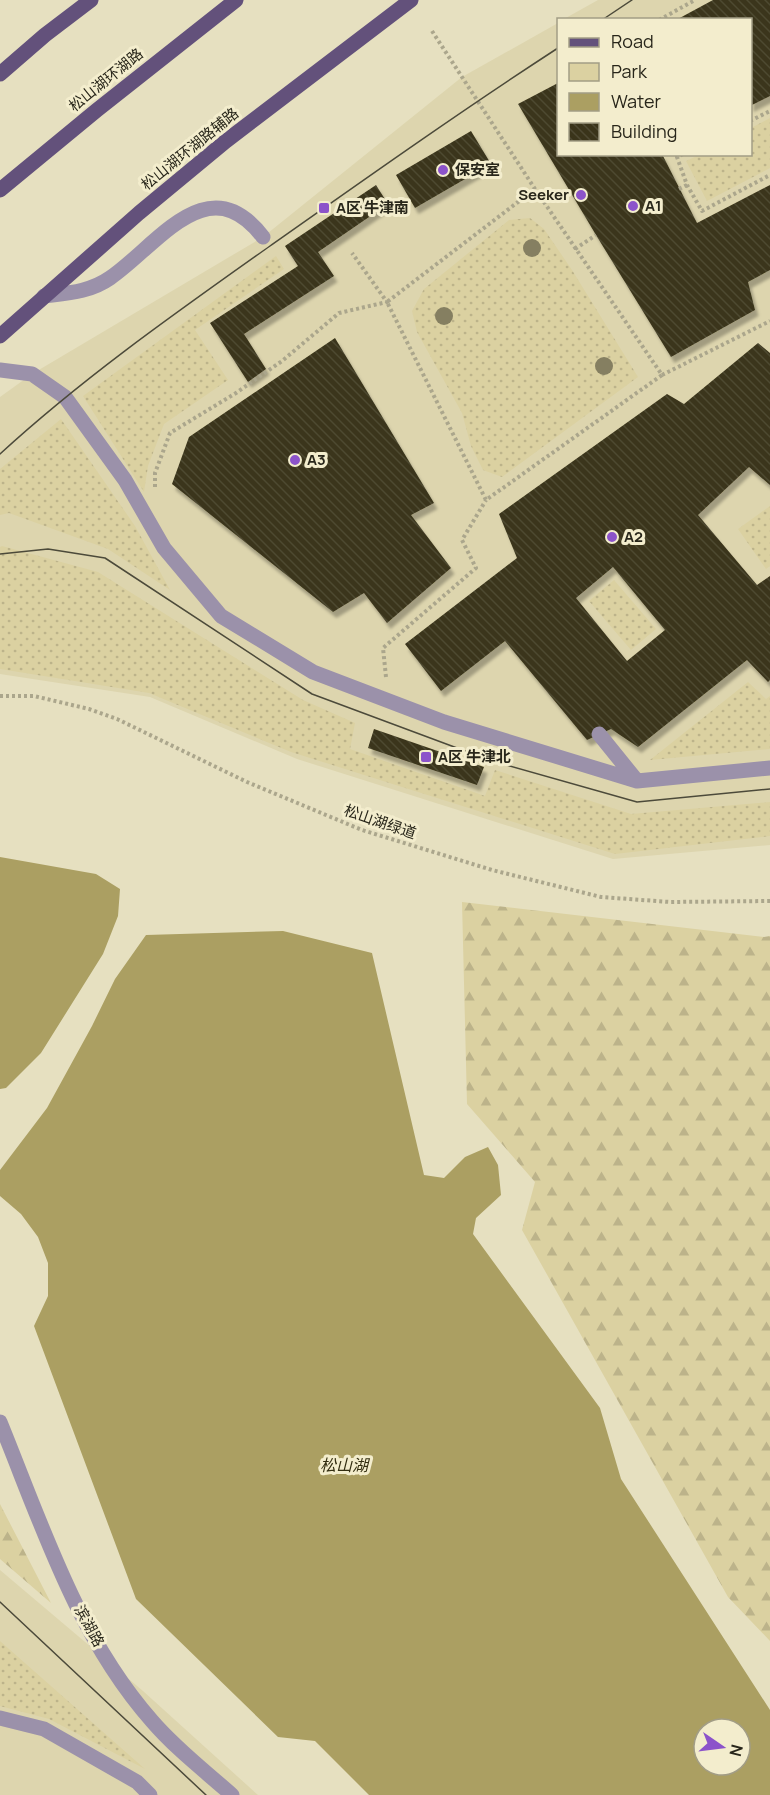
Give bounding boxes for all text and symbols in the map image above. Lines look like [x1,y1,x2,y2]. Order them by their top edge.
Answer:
legend [557,18,752,156]
text: Road [611,29,654,53]
street label: 松山湖环湖路 [64,43,147,116]
text: Park [611,59,648,83]
text: Water [611,89,661,113]
street label: 松山湖环湖路辅路 [136,103,243,195]
text: Building [611,119,677,143]
place label: 保安室 [455,159,500,180]
marker: 保安室 [436,163,450,177]
place label: Seeker [518,184,569,205]
marker: Seeker [574,188,588,202]
place label: A1 [645,195,662,216]
place label: A区 牛津南 [336,197,409,218]
marker: A1 [626,199,640,213]
marker: A区 牛津南 [317,201,331,215]
place label: A3 [307,449,326,470]
marker: A3 [288,453,302,467]
place label: A2 [624,526,643,547]
marker: A2 [605,530,619,544]
place label: A区 牛津北 [438,746,511,767]
marker: A区 牛津北 [419,750,433,764]
street label: 松山湖绿道 [341,799,419,844]
water label: 松山湖 [320,1454,371,1476]
street label: 滨湖路 [69,1601,110,1651]
north arrow [692,1717,752,1777]
text: N [724,1742,749,1759]

